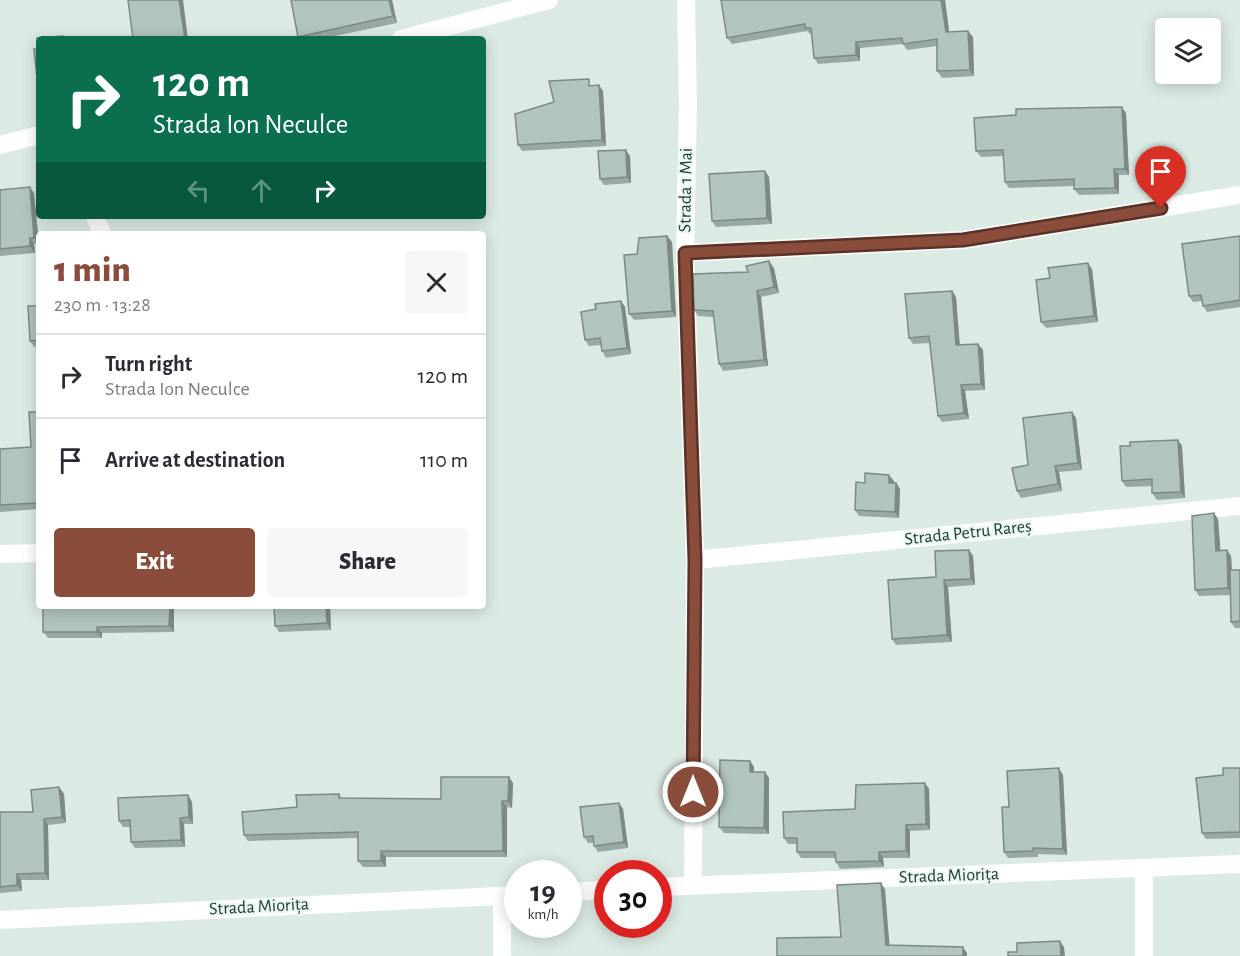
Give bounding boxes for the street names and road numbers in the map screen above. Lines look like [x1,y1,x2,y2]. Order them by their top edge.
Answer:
street label: Strada 1 Mai [676,148,696,232]
street label: Strada Petru Rareș [903,517,1033,550]
street label: Strada Miorița [899,865,999,888]
street label: Strada Miorița [208,895,310,920]

